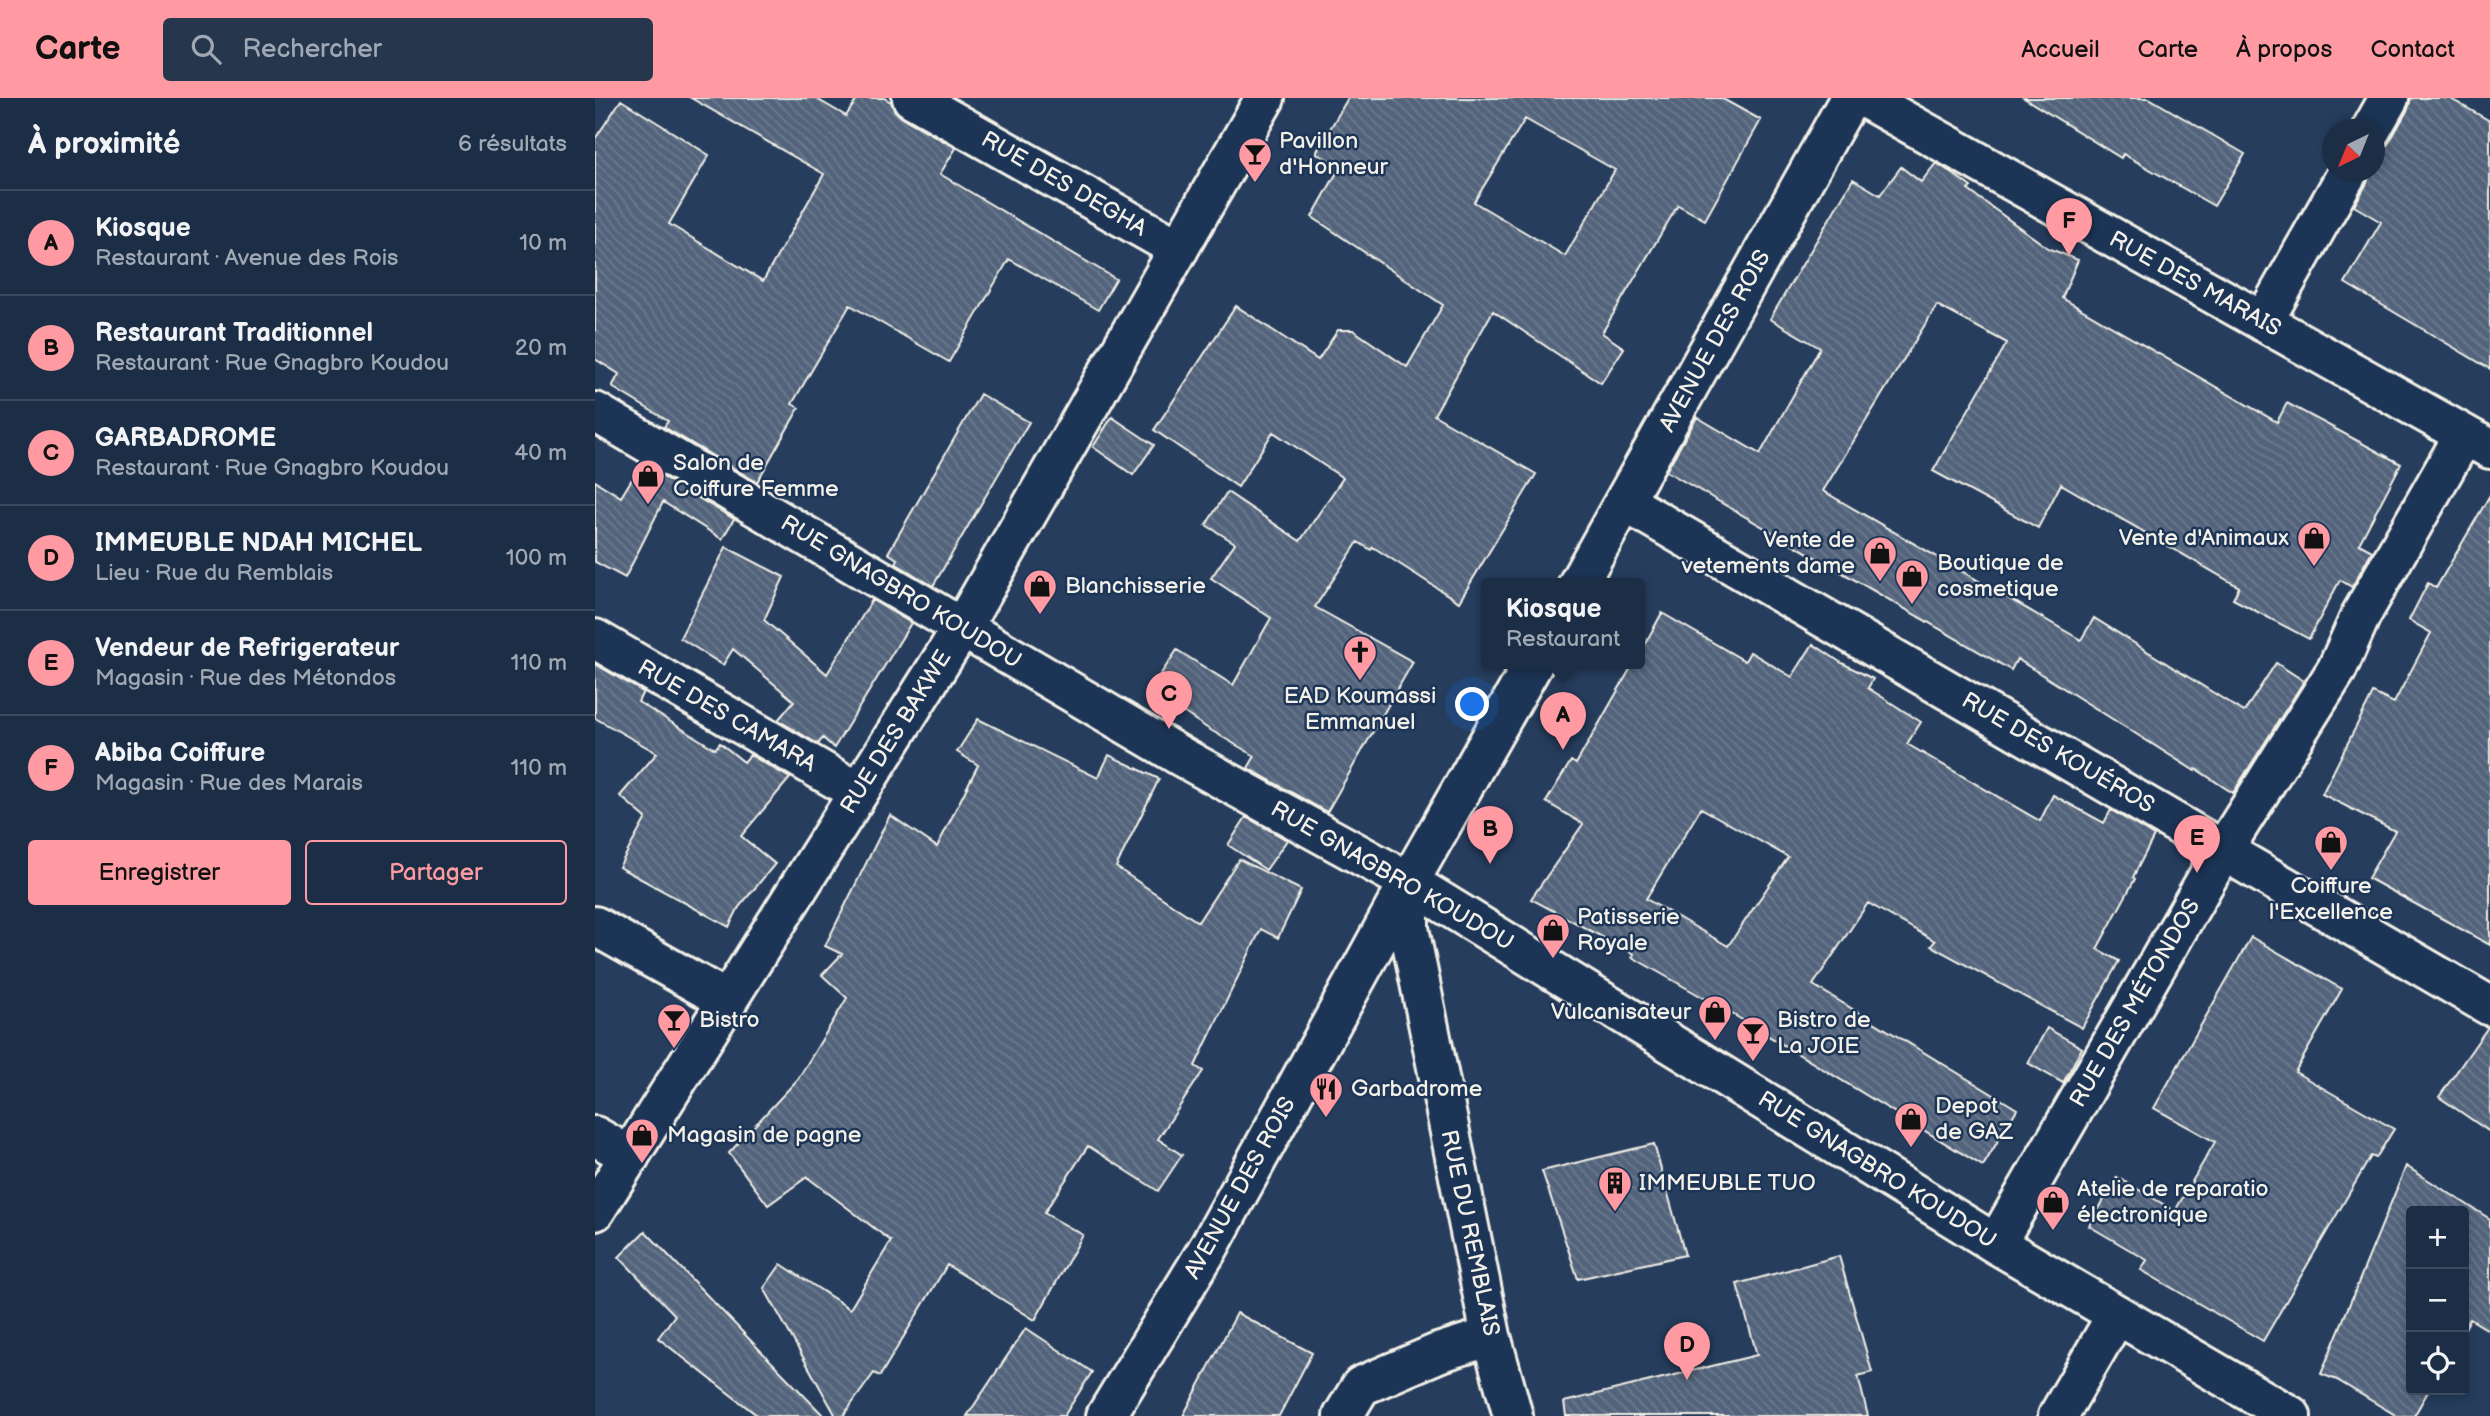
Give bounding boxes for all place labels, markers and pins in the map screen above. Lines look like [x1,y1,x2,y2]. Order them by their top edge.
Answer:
place label: Pavillon d'Honneur [1279,127,1389,181]
bar icon: Pavillon d'Honneur [1236,135,1274,184]
pin: F [2046,198,2092,256]
place label: Salon de Coiffure Femme [673,449,839,503]
shop icon: Salon de Coiffure Femme [629,457,667,506]
shop icon: Vente d'Animaux [2295,519,2333,568]
place label: Vente d'Animaux [2119,524,2289,552]
place label: Vente de vetements dame [1681,526,1855,580]
shop icon: Vente de vetements dame [1861,534,1899,583]
place label: Boutique de cosmetique [1937,549,2064,603]
shop icon: Boutique de cosmetique [1893,557,1931,606]
shop icon: Blanchisserie [1021,567,1059,616]
place label: Blanchisserie [1065,572,1206,600]
church icon: EAD Koumassi Emmanuel [1341,633,1379,682]
pin: C [1146,671,1192,729]
place label: EAD Koumassi Emmanuel [1284,682,1436,736]
pin: A [1540,692,1586,750]
pin: B [1467,806,1513,864]
pin: E [2174,815,2220,873]
shop icon: Coiffure l'Excellence [2312,823,2350,872]
place label: Coiffure l'Excellence [2269,872,2393,926]
place label: Patisserie Royale [1577,903,1680,957]
shop icon: Patisserie Royale [1534,911,1572,960]
shop icon: Vulcanisateur [1696,993,1734,1042]
place label: Vulcanisateur [1551,998,1692,1026]
bar icon: Bistro [655,1001,693,1050]
place label: Bistro [699,1006,760,1034]
place label: Bistro de La JOIE [1777,1006,1871,1060]
bar icon: Bistro de La JOIE [1734,1014,1772,1063]
restaurant icon: Garbadrome [1307,1070,1345,1119]
place label: Garbadrome [1351,1075,1482,1103]
place label: Depot de GAZ [1935,1092,2014,1146]
shop icon: Depot de GAZ [1892,1100,1930,1149]
shop icon: Magasin de pagne [623,1116,661,1165]
place label: Magasin de pagne [667,1121,861,1149]
building icon: IMMEUBLE TUO [1596,1164,1634,1213]
place label: IMMEUBLE TUO [1639,1169,1816,1197]
place label: Atelie de reparatio électronique [2077,1175,2269,1229]
shop icon: Atelie de reparatio électronique [2034,1183,2072,1232]
pin: D [1664,1322,1710,1380]

